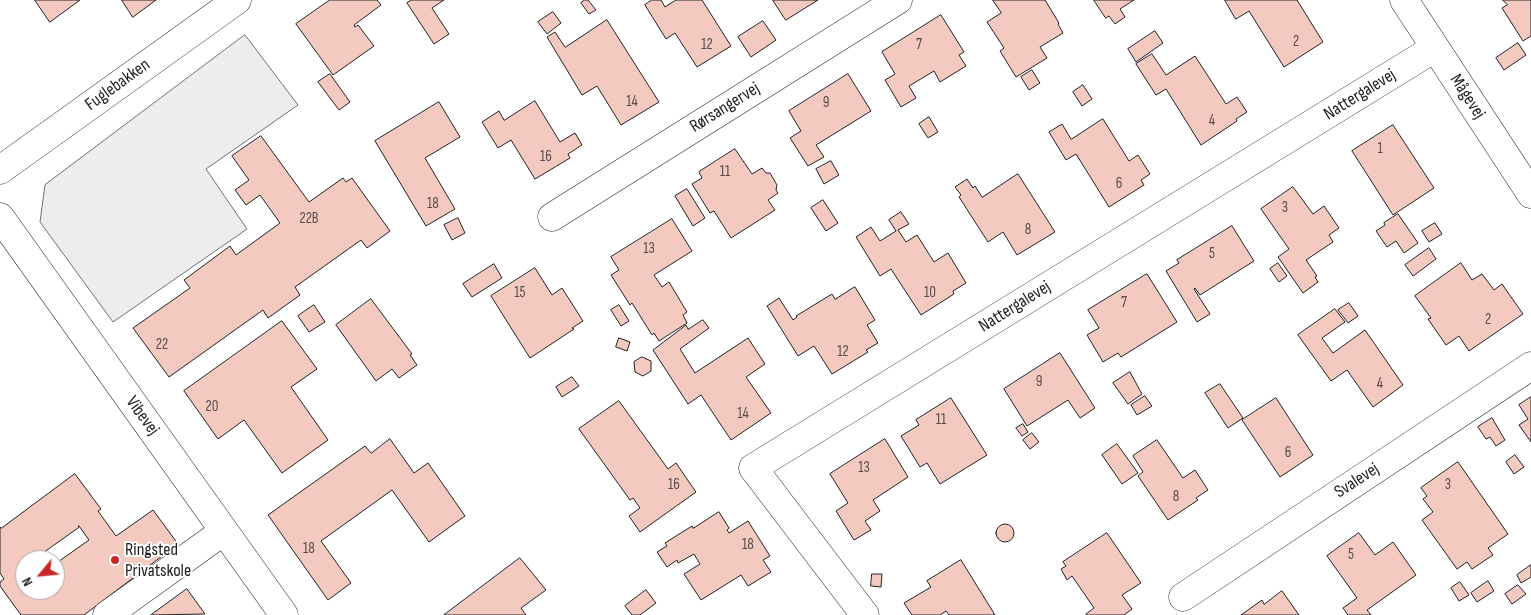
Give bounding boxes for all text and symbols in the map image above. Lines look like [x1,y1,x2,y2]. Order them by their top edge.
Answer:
house number: 2 [1293,33,1299,51]
house number: 12 [701,36,713,54]
house number: 7 [916,36,922,54]
street label: Fuglebakken [81,54,155,116]
street label: Nattergalevej [1320,65,1400,125]
street label: Mågevej [1445,71,1489,123]
street label: Rørsangervej [686,78,764,138]
house number: 14 [626,93,638,111]
house number: 9 [823,94,829,112]
house number: 4 [1209,112,1215,130]
house number: 1 [1377,140,1383,158]
house number: 16 [540,148,552,166]
house number: 11 [720,163,730,181]
house number: 6 [1116,175,1122,193]
house number: 18 [427,195,439,213]
house number: 3 [1282,199,1288,217]
house number: 22B [299,210,319,228]
house number: 8 [1025,221,1031,239]
house number: 13 [643,240,655,258]
house number: 5 [1209,245,1215,263]
street label: Nattergalevej [975,277,1055,337]
house number: 15 [514,284,526,302]
house number: 10 [924,284,936,302]
house number: 7 [1121,294,1127,312]
house number: 2 [1485,311,1491,329]
house number: 22 [156,336,168,354]
house number: 12 [837,343,849,361]
house number: 9 [1036,373,1042,391]
house number: 4 [1377,375,1383,393]
street label: Vibevej [121,392,163,440]
house number: 20 [206,398,218,416]
house number: 14 [737,405,749,423]
house number: 11 [936,411,946,429]
house number: 6 [1285,444,1291,462]
house number: 13 [858,459,870,477]
street label: Svalevej [1331,459,1383,503]
house number: 16 [668,476,680,494]
house number: 3 [1445,476,1451,494]
house number: 8 [1173,488,1179,506]
house number: 18 [742,536,754,554]
place label: Ringsted Privatskole [125,539,191,582]
house number: 18 [303,540,315,558]
house number: 5 [1348,546,1354,564]
north arrow [15,550,65,600]
marker: Ringsted Privatskole [109,554,121,566]
text: N [18,575,36,589]

